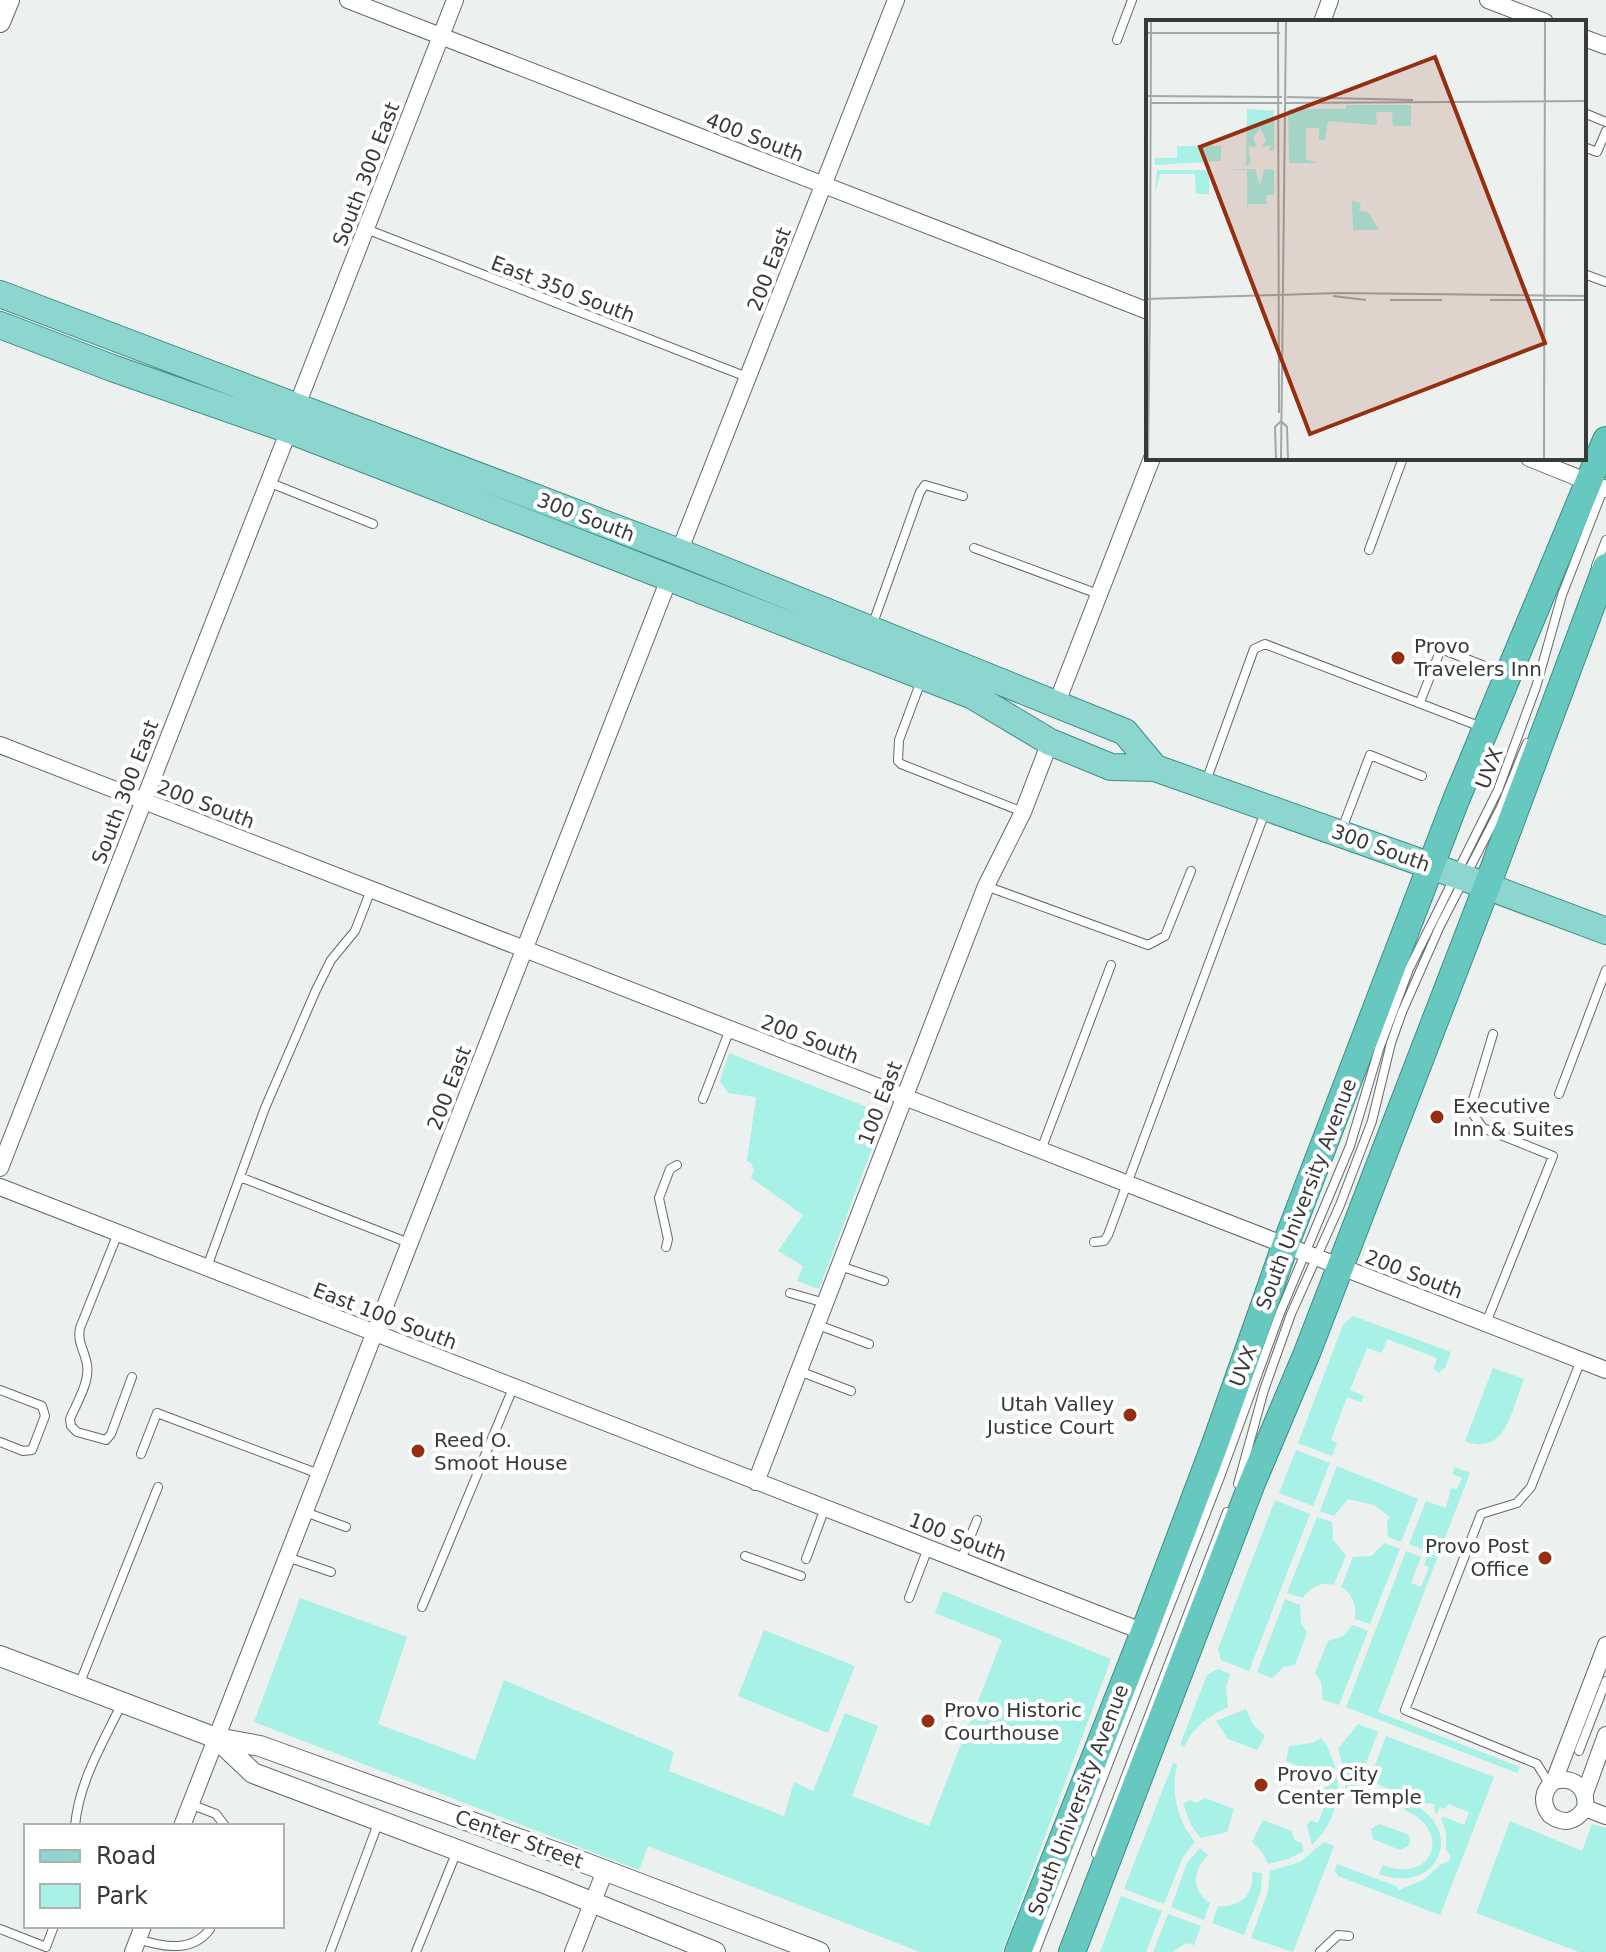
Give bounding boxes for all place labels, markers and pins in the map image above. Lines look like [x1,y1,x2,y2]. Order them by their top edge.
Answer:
place label: Provo Travelers Inn [1413,634,1542,681]
marker: Provo Travelers Inn [1389,649,1407,667]
place label: Executive Inn & Suites [1453,1094,1574,1141]
marker: Executive Inn & Suites [1428,1108,1446,1126]
place label: Utah Valley Justice Court [985,1392,1114,1439]
marker: Utah Valley Justice Court [1121,1406,1139,1424]
place label: Reed O. Smoot House [434,1428,568,1475]
marker: Reed O. Smoot House [409,1442,427,1460]
place label: Provo Post Office [1425,1534,1529,1581]
marker: Provo Post Office [1536,1549,1554,1567]
place label: Provo Historic Courthouse [944,1698,1082,1745]
marker: Provo Historic Courthouse [919,1712,937,1730]
place label: Provo City Center Temple [1277,1762,1422,1809]
marker: Provo City Center Temple [1252,1776,1270,1794]

